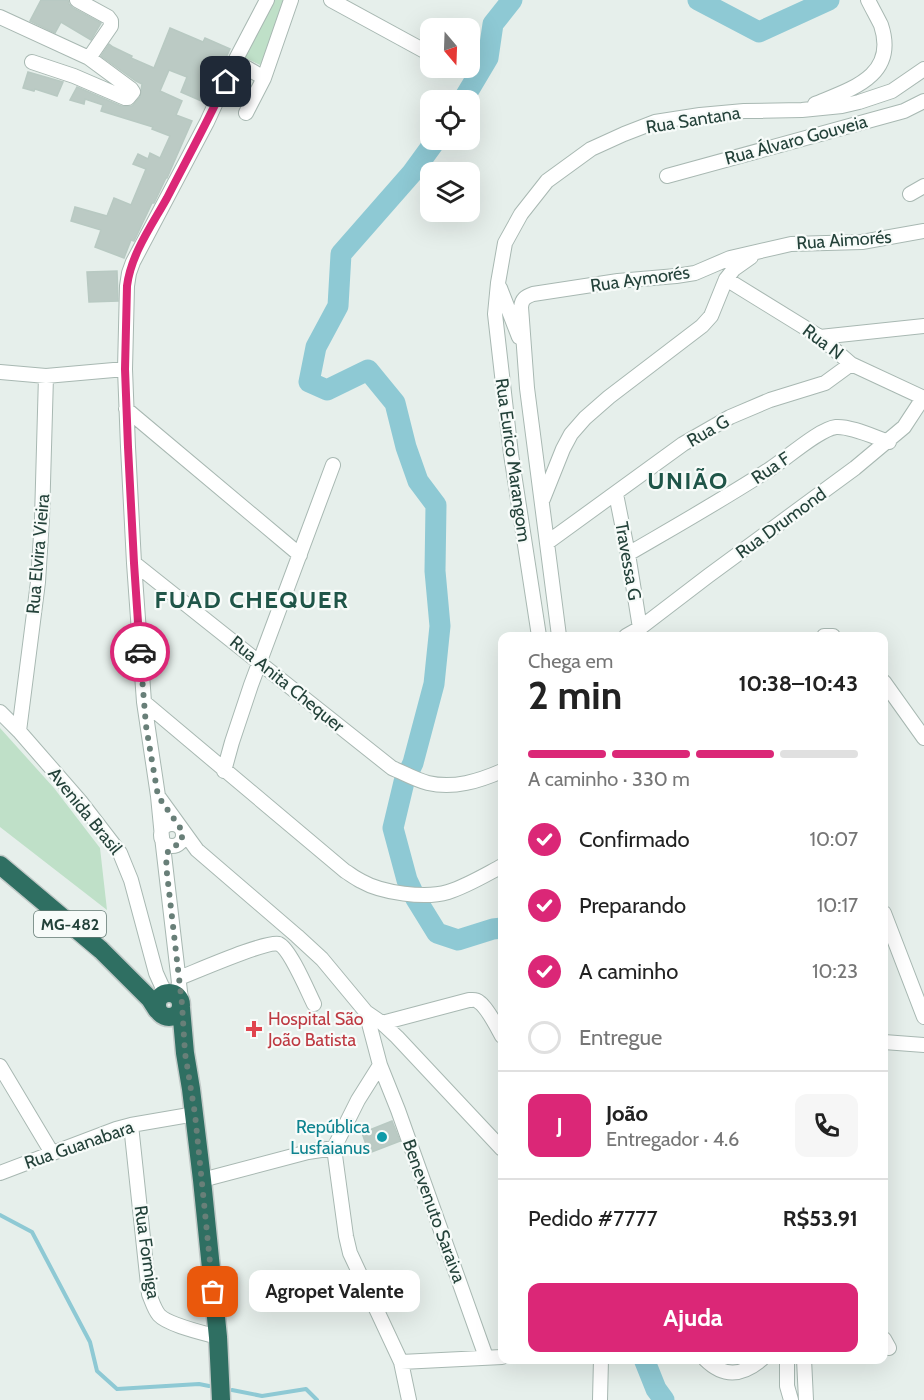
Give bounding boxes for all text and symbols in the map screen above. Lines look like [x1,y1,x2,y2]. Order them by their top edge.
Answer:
north arrow [420,18,480,78]
map controls [420,18,480,222]
pin [200,56,251,107]
icon: home [209,65,242,98]
button: locate [420,90,480,150]
street label: Rua Santana [644,102,742,138]
street label: Rua Álvaro Gouveia [722,110,870,170]
button: layers [420,162,480,222]
street label: Rua Aimorés [796,226,892,254]
street label: Rua Aymorés [589,261,691,297]
street label: Rua N [798,320,848,364]
street label: Rua Eurico Marangom [491,377,535,543]
street label: Rua G [683,410,733,452]
street label: Rua F [747,447,795,489]
district label: UNIÃO [647,466,729,495]
street label: Rua Drumond [731,483,831,563]
street label: Rua Elvira Vieira [22,493,54,615]
street label: Travessa G [610,520,646,602]
district label: FUAD CHEQUER [155,585,349,614]
courier [110,622,170,682]
street label: Rua Anita Chequer [225,631,349,737]
icon: car [124,636,157,669]
text: Chega em [528,649,613,673]
text: 10:38–10:43 [738,670,858,697]
text: 2 min [528,671,622,719]
street label: Avenida Brasil [43,763,127,859]
text: A caminho · 330 m [528,767,690,791]
icon: check [528,823,561,856]
text: Confirmado [579,826,690,853]
text: 10:07 [810,827,858,851]
icon: check [528,889,561,922]
text: Preparando [579,892,686,919]
text: 10:17 [817,893,858,917]
road number: MG-482 [34,911,106,937]
icon: check [528,955,561,988]
text: A caminho [579,958,678,985]
text: 10:23 [812,959,858,983]
place label: Hospital São João Batista [267,1008,364,1051]
marker: Hospital São João Batista [245,1020,263,1038]
text: Entregue [579,1024,662,1051]
button: phone [795,1094,858,1157]
text: João [606,1100,648,1127]
text: J [556,1112,563,1139]
street label: Rua Guanabara [21,1116,137,1174]
place label: República Lusfaianus [290,1116,370,1159]
text: Entregador · 4.6 [606,1127,739,1151]
marker: República Lusfaianus [375,1130,389,1144]
street label: Benevenuto Saraiva [398,1136,470,1286]
street label: Rua Formiga [130,1204,164,1301]
text: Pedido #7777 [528,1205,657,1232]
text: R$53.91 [783,1205,858,1232]
pin [187,1266,238,1317]
callout: Agropet Valente [249,1271,420,1313]
icon: bag [196,1275,229,1308]
text: Agropet Valente [265,1279,404,1303]
button: Ajuda [528,1283,858,1352]

